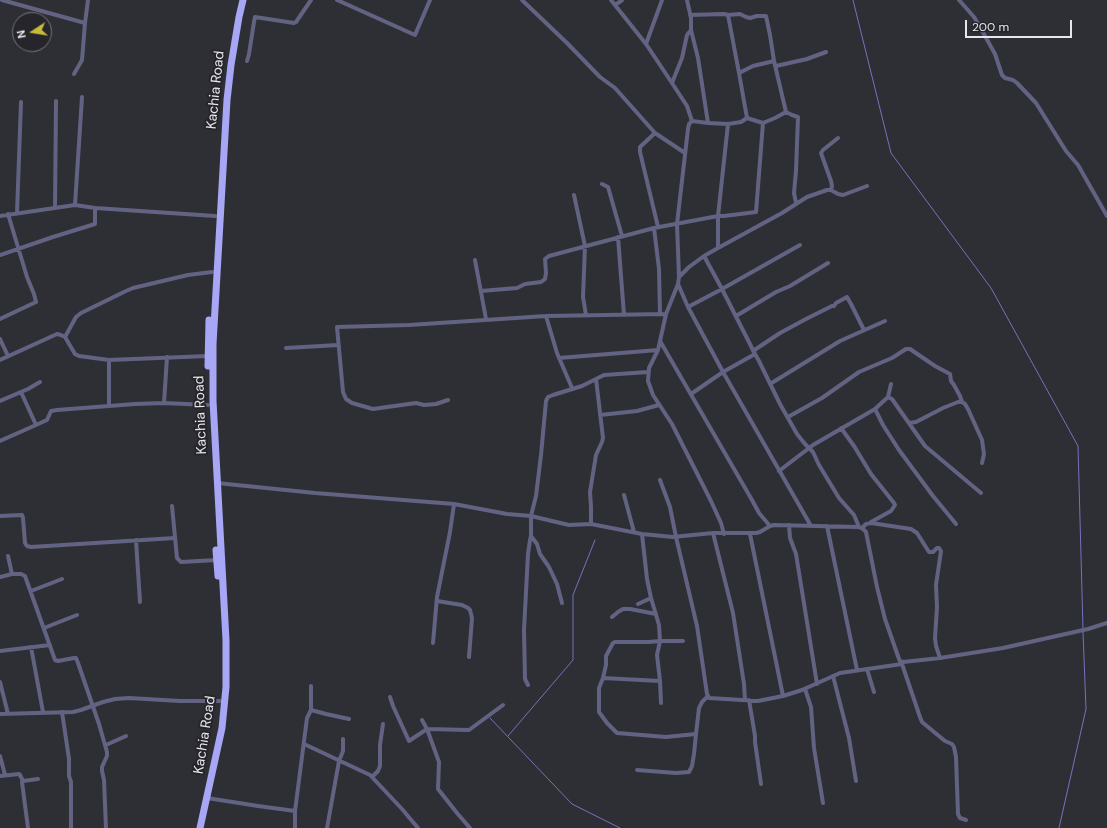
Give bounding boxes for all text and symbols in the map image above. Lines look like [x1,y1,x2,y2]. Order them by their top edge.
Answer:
north arrow [12,12,52,52]
scale bar [967,12,1074,38]
text: 200 m [972,19,1009,35]
text: N [14,29,29,40]
street label: Kachia Road [204,50,228,130]
street label: Kachia Road [191,375,211,455]
street label: Kachia Road [191,695,219,775]

